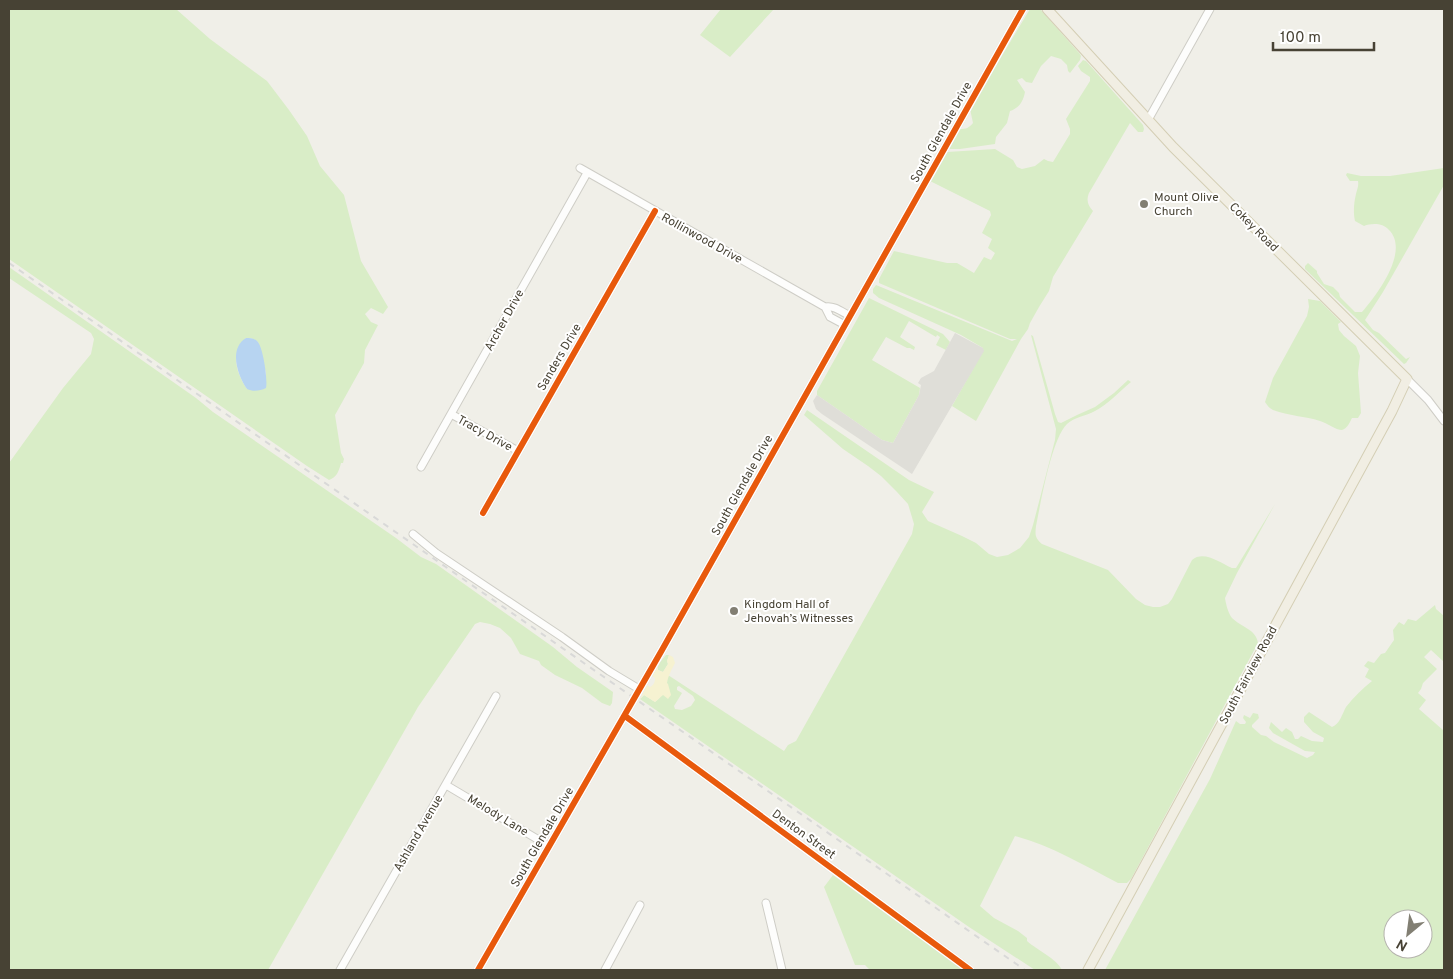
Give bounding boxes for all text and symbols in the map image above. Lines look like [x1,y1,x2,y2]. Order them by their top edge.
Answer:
scale bar [1273,20,1374,52]
text: 100 m [1280,29,1321,48]
street label: South Glendale Drive [907,79,976,186]
place label: Mount Olive Church [1154,190,1219,220]
marker: Mount Olive Church [1138,198,1150,210]
street label: Cokey Road [1225,200,1281,256]
street label: Rollinwood Drive [658,210,745,268]
street label: Archer Drive [481,287,528,354]
street label: Sanders Drive [534,321,586,394]
street label: Tracy Drive [454,412,515,456]
street label: South Glendale Drive [708,432,777,539]
place label: Kingdom Hall of Jehovah’s Witnesses [744,597,853,627]
marker: Kingdom Hall of Jehovah’s Witnesses [728,605,740,617]
street label: South Fairview Road [1216,624,1282,727]
street label: South Glendale Drive [508,785,578,890]
street label: Melody Lane [464,791,531,840]
street label: Ashland Avenue [390,792,447,875]
street label: Denton Street [768,806,838,863]
north arrow [1383,909,1433,959]
text: N [1394,934,1411,954]

